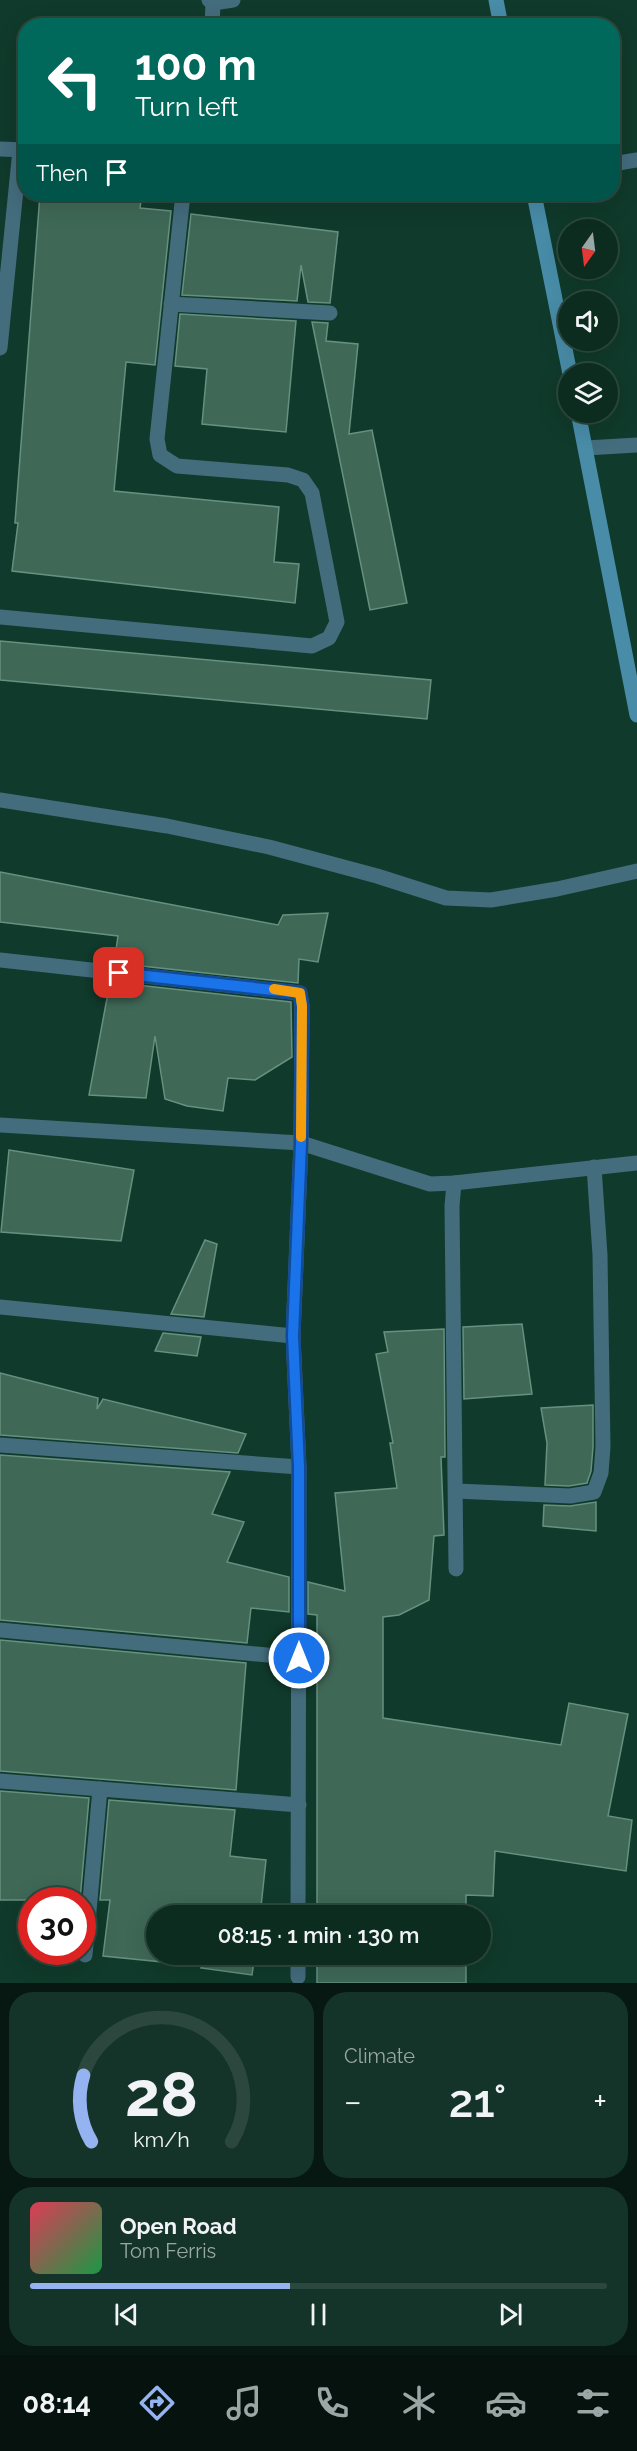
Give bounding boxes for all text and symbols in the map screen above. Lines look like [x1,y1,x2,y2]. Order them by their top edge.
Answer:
text: 100 m [135,41,257,90]
icon: left [36,42,114,120]
text: Turn left [135,91,238,122]
icon: arrive [100,156,133,189]
text: Then [36,160,88,186]
north arrow [558,219,618,279]
map controls [558,219,618,423]
button: sound [558,291,618,351]
button: layers [558,363,618,423]
pin [93,947,144,998]
icon: arrive [102,956,135,989]
position arrow [267,1626,331,1690]
speed limit sign: 30 [18,1887,96,1965]
text: 08:15 · 1 min · 130 m [218,1922,419,1948]
text: Climate [344,2044,415,2068]
text: 28 [125,2057,198,2131]
text: 21° [449,2075,506,2128]
text: − [344,2082,362,2121]
text: + [593,2082,607,2121]
text: km/h [133,2127,190,2152]
text: Open Road [120,2213,237,2239]
text: Tom Ferris [120,2239,216,2263]
icon: previous [110,2298,143,2331]
icon: pause [302,2298,335,2331]
icon: next [494,2298,527,2331]
icon: directions [136,2382,178,2424]
icon: music [223,2382,265,2424]
icon: phone [311,2382,353,2424]
icon: climate [398,2382,440,2424]
icon: car [485,2382,527,2424]
icon: filters [572,2382,614,2424]
text: 08:14 [23,2388,91,2419]

